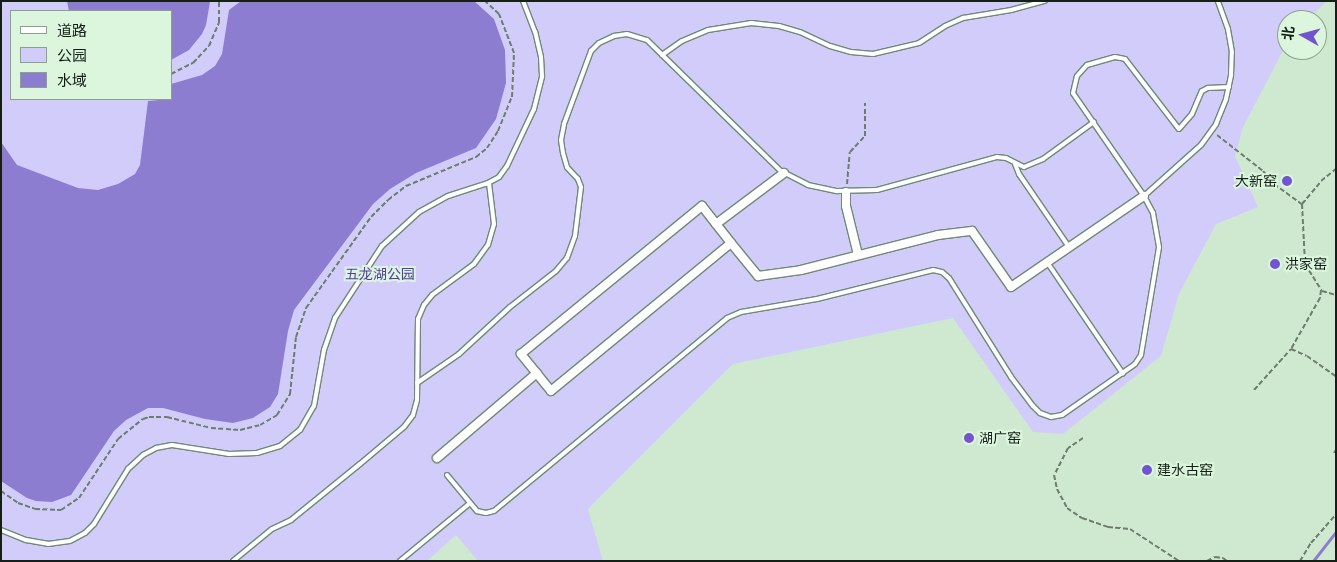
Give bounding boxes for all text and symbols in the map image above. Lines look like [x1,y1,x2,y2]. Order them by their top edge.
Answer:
legend [10,10,172,100]
north arrow [1277,10,1327,60]
text: 道路 [57,21,87,39]
text: 北 [1278,25,1297,41]
text: 公园 [57,46,87,64]
text: 水域 [57,71,87,89]
place label: 大新窑 [1235,173,1277,189]
marker: 大新窑 [1281,175,1293,187]
place label: 洪家窑 [1285,256,1327,272]
marker: 洪家窑 [1269,258,1281,270]
park label: 五龙湖公园 [345,266,415,282]
place label: 湖广窑 [979,430,1021,446]
marker: 湖广窑 [963,432,975,444]
place label: 建水古窑 [1157,462,1213,478]
marker: 建水古窑 [1141,464,1153,476]

